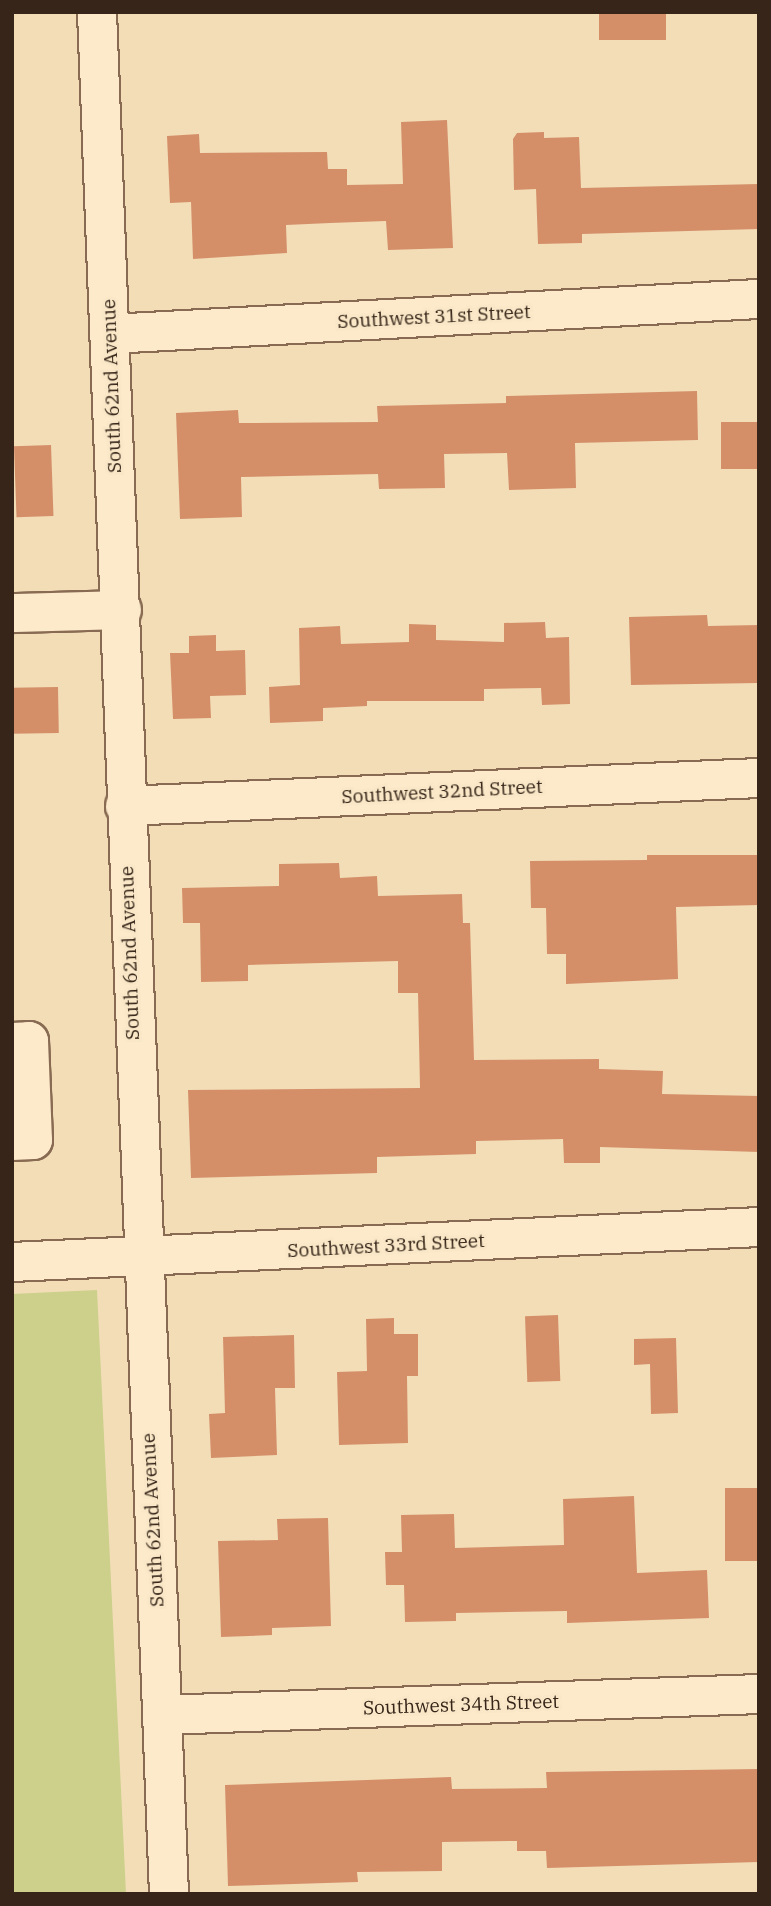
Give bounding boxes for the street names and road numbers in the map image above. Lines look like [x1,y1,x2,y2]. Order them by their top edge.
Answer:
street label: South 62nd Avenue [98,299,126,473]
street label: Southwest 31st Street [337,301,531,333]
street label: Southwest 32nd Street [341,775,543,809]
street label: South 62nd Avenue [116,866,144,1040]
street label: Southwest 33rd Street [287,1229,485,1263]
street label: South 62nd Avenue [137,1432,169,1608]
street label: Southwest 34th Street [363,1690,559,1720]

